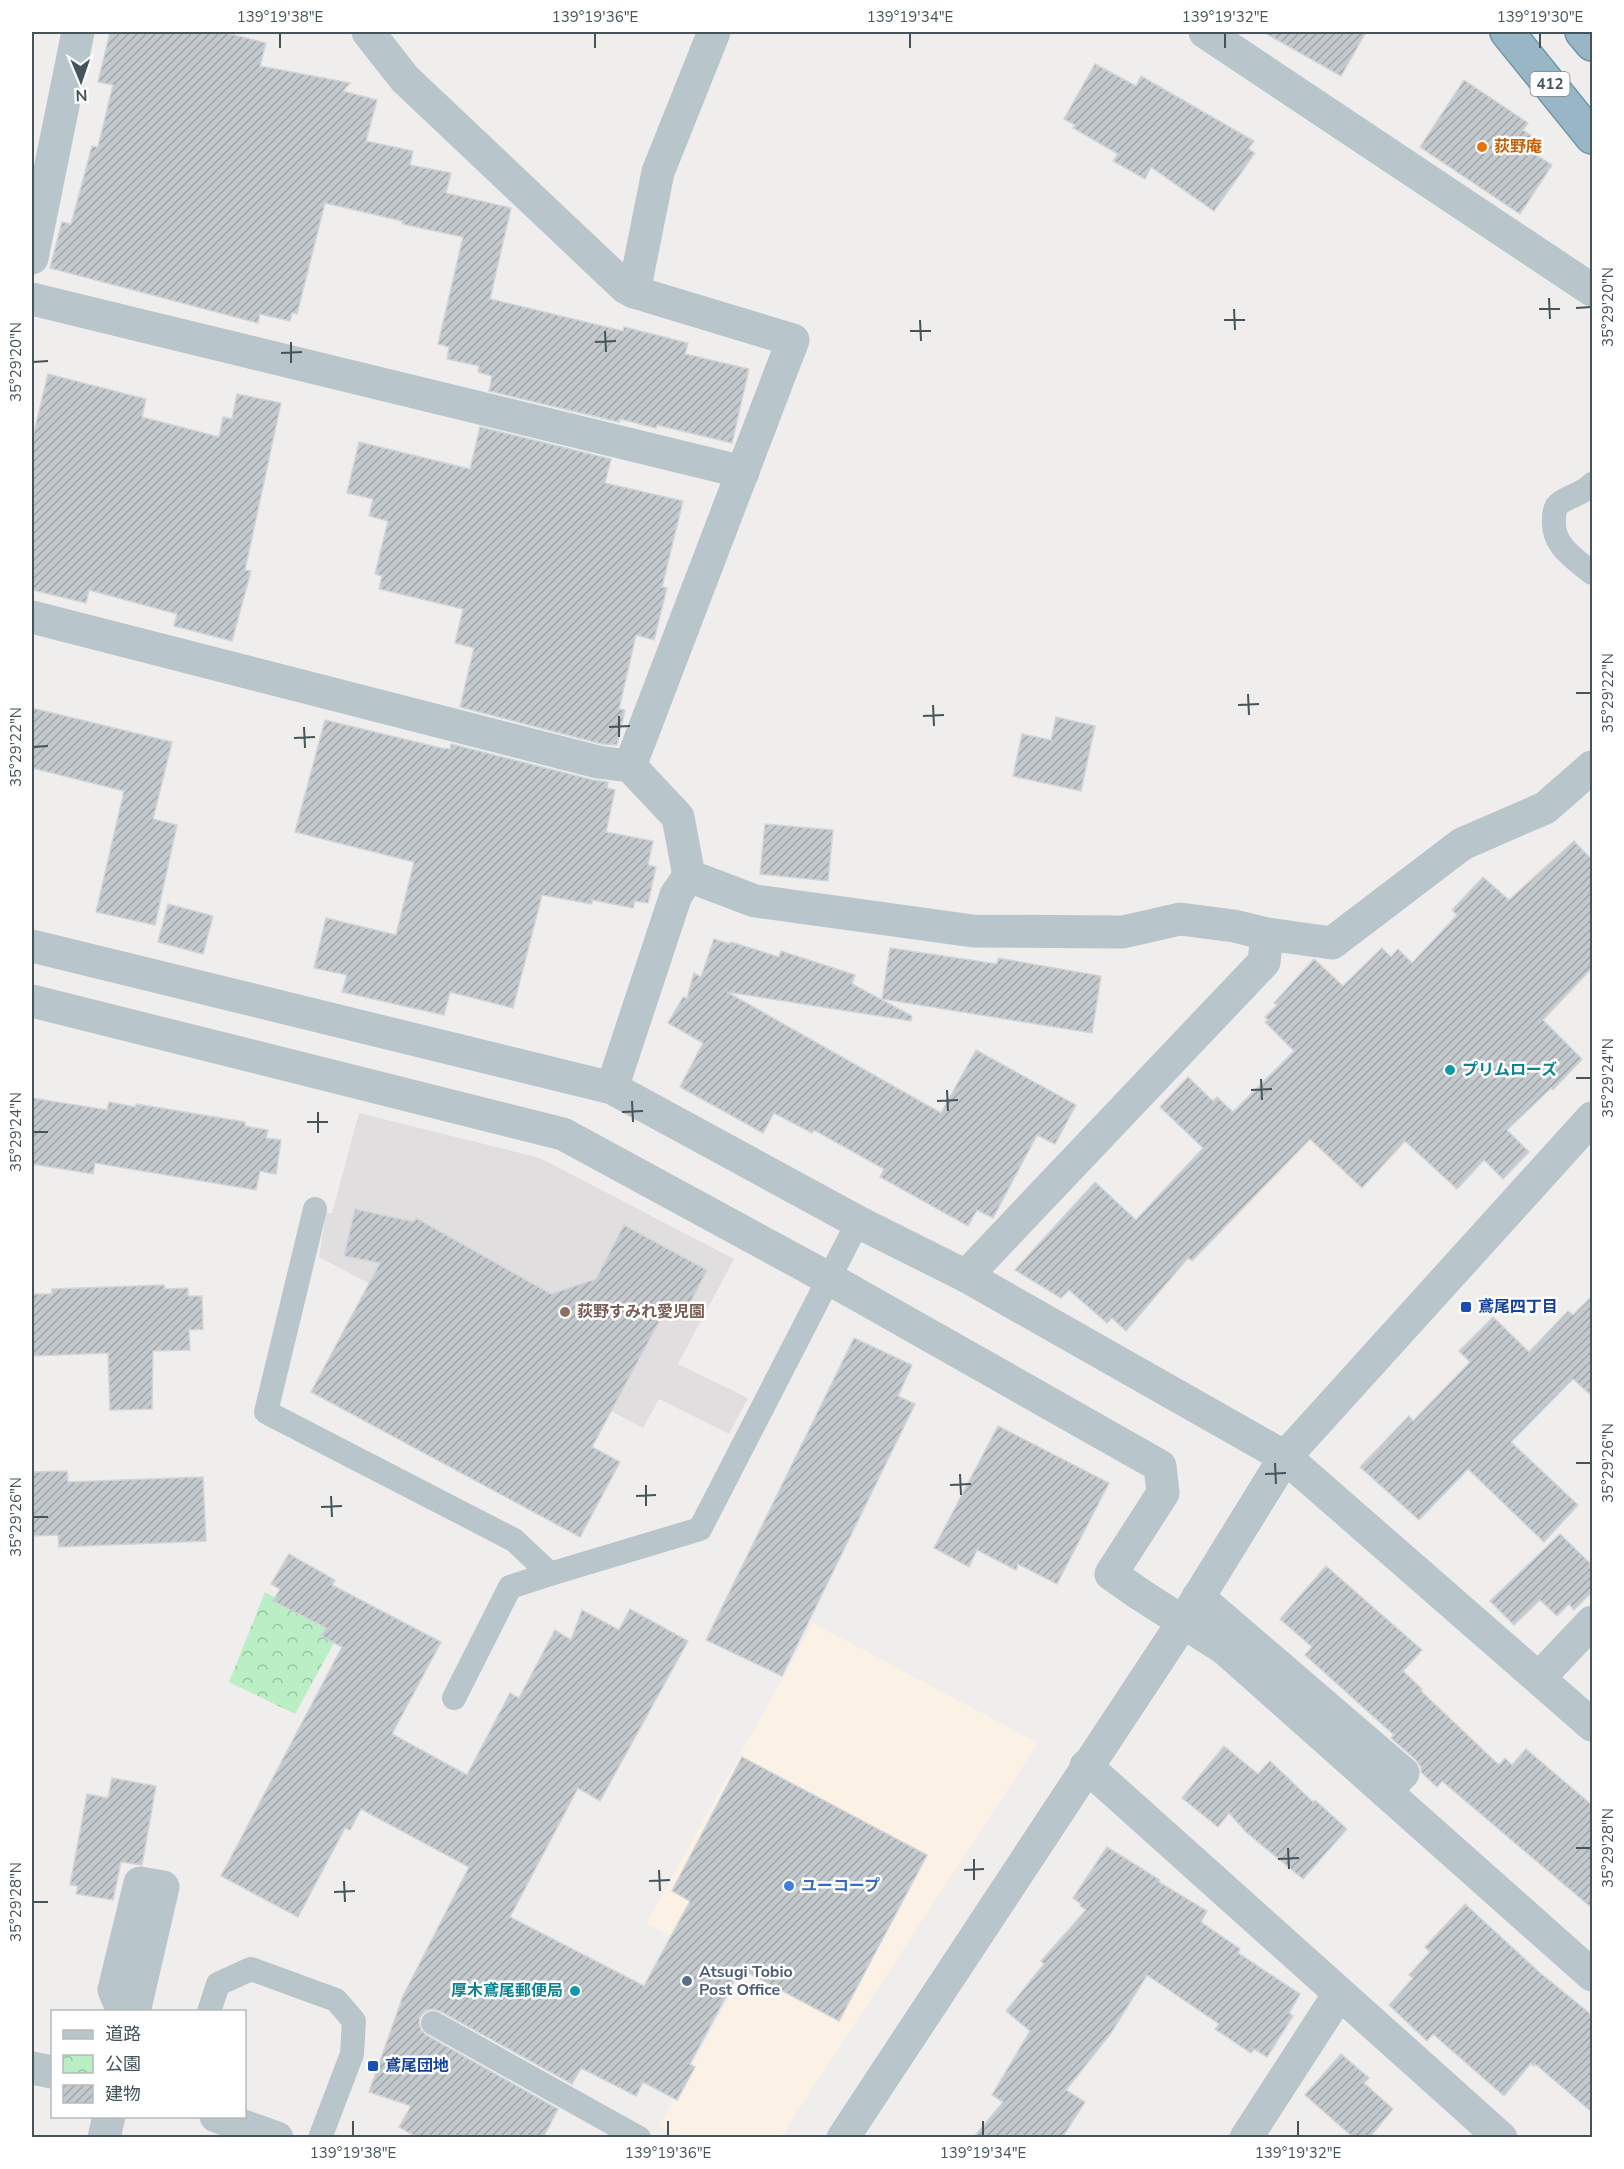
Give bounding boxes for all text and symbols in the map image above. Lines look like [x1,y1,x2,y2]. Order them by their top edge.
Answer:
text: 139°19'38"E [237,7,323,27]
text: 139°19'36"E [552,7,638,27]
text: 139°19'34"E [867,7,953,27]
text: 139°19'32"E [1182,7,1268,27]
text: 139°19'30"E [1497,7,1583,27]
north arrow [51,51,111,111]
road number: 412 [1530,72,1570,96]
text: N [75,84,88,106]
place label: 荻野庵 [1494,136,1542,158]
marker: 荻野庵 [1475,140,1489,154]
text: 35°29'20"N [1598,267,1618,347]
text: 35°29'20"N [6,322,26,402]
text: 35°29'22"N [1598,653,1618,733]
text: 35°29'22"N [6,707,26,787]
text: 35°29'24"N [1598,1038,1618,1118]
place label: プリムローズ [1462,1059,1557,1081]
marker: プリムローズ [1443,1063,1457,1077]
text: 35°29'24"N [6,1092,26,1172]
place label: 鳶尾四丁目 [1478,1296,1558,1318]
marker: 鳶尾四丁目 [1459,1300,1473,1314]
place label: 荻野すみれ愛児園 [577,1301,705,1323]
marker: 荻野すみれ愛児園 [558,1305,572,1319]
text: 35°29'26"N [1598,1423,1618,1503]
text: 35°29'26"N [6,1477,26,1557]
text: 35°29'28"N [1598,1808,1618,1888]
text: 35°29'28"N [6,1862,26,1942]
place label: ユーコープ [801,1875,880,1897]
marker: ユーコープ [782,1879,796,1893]
place label: Atsugi Tobio Post Office [699,1961,793,2001]
marker: Atsugi Tobio Post Office [680,1974,694,1988]
place label: 厚木鳶尾郵便局 [451,1980,563,2002]
marker: 厚木鳶尾郵便局 [568,1984,582,1998]
legend [51,2010,246,2118]
text: 道路 [105,2022,141,2046]
text: 公園 [105,2052,141,2076]
place label: 鳶尾団地 [385,2055,449,2077]
marker: 鳶尾団地 [366,2059,380,2073]
text: 建物 [105,2082,141,2106]
text: 139°19'38"E [310,2143,396,2163]
text: 139°19'36"E [625,2143,711,2163]
text: 139°19'34"E [940,2143,1026,2163]
text: 139°19'32"E [1255,2143,1341,2163]

